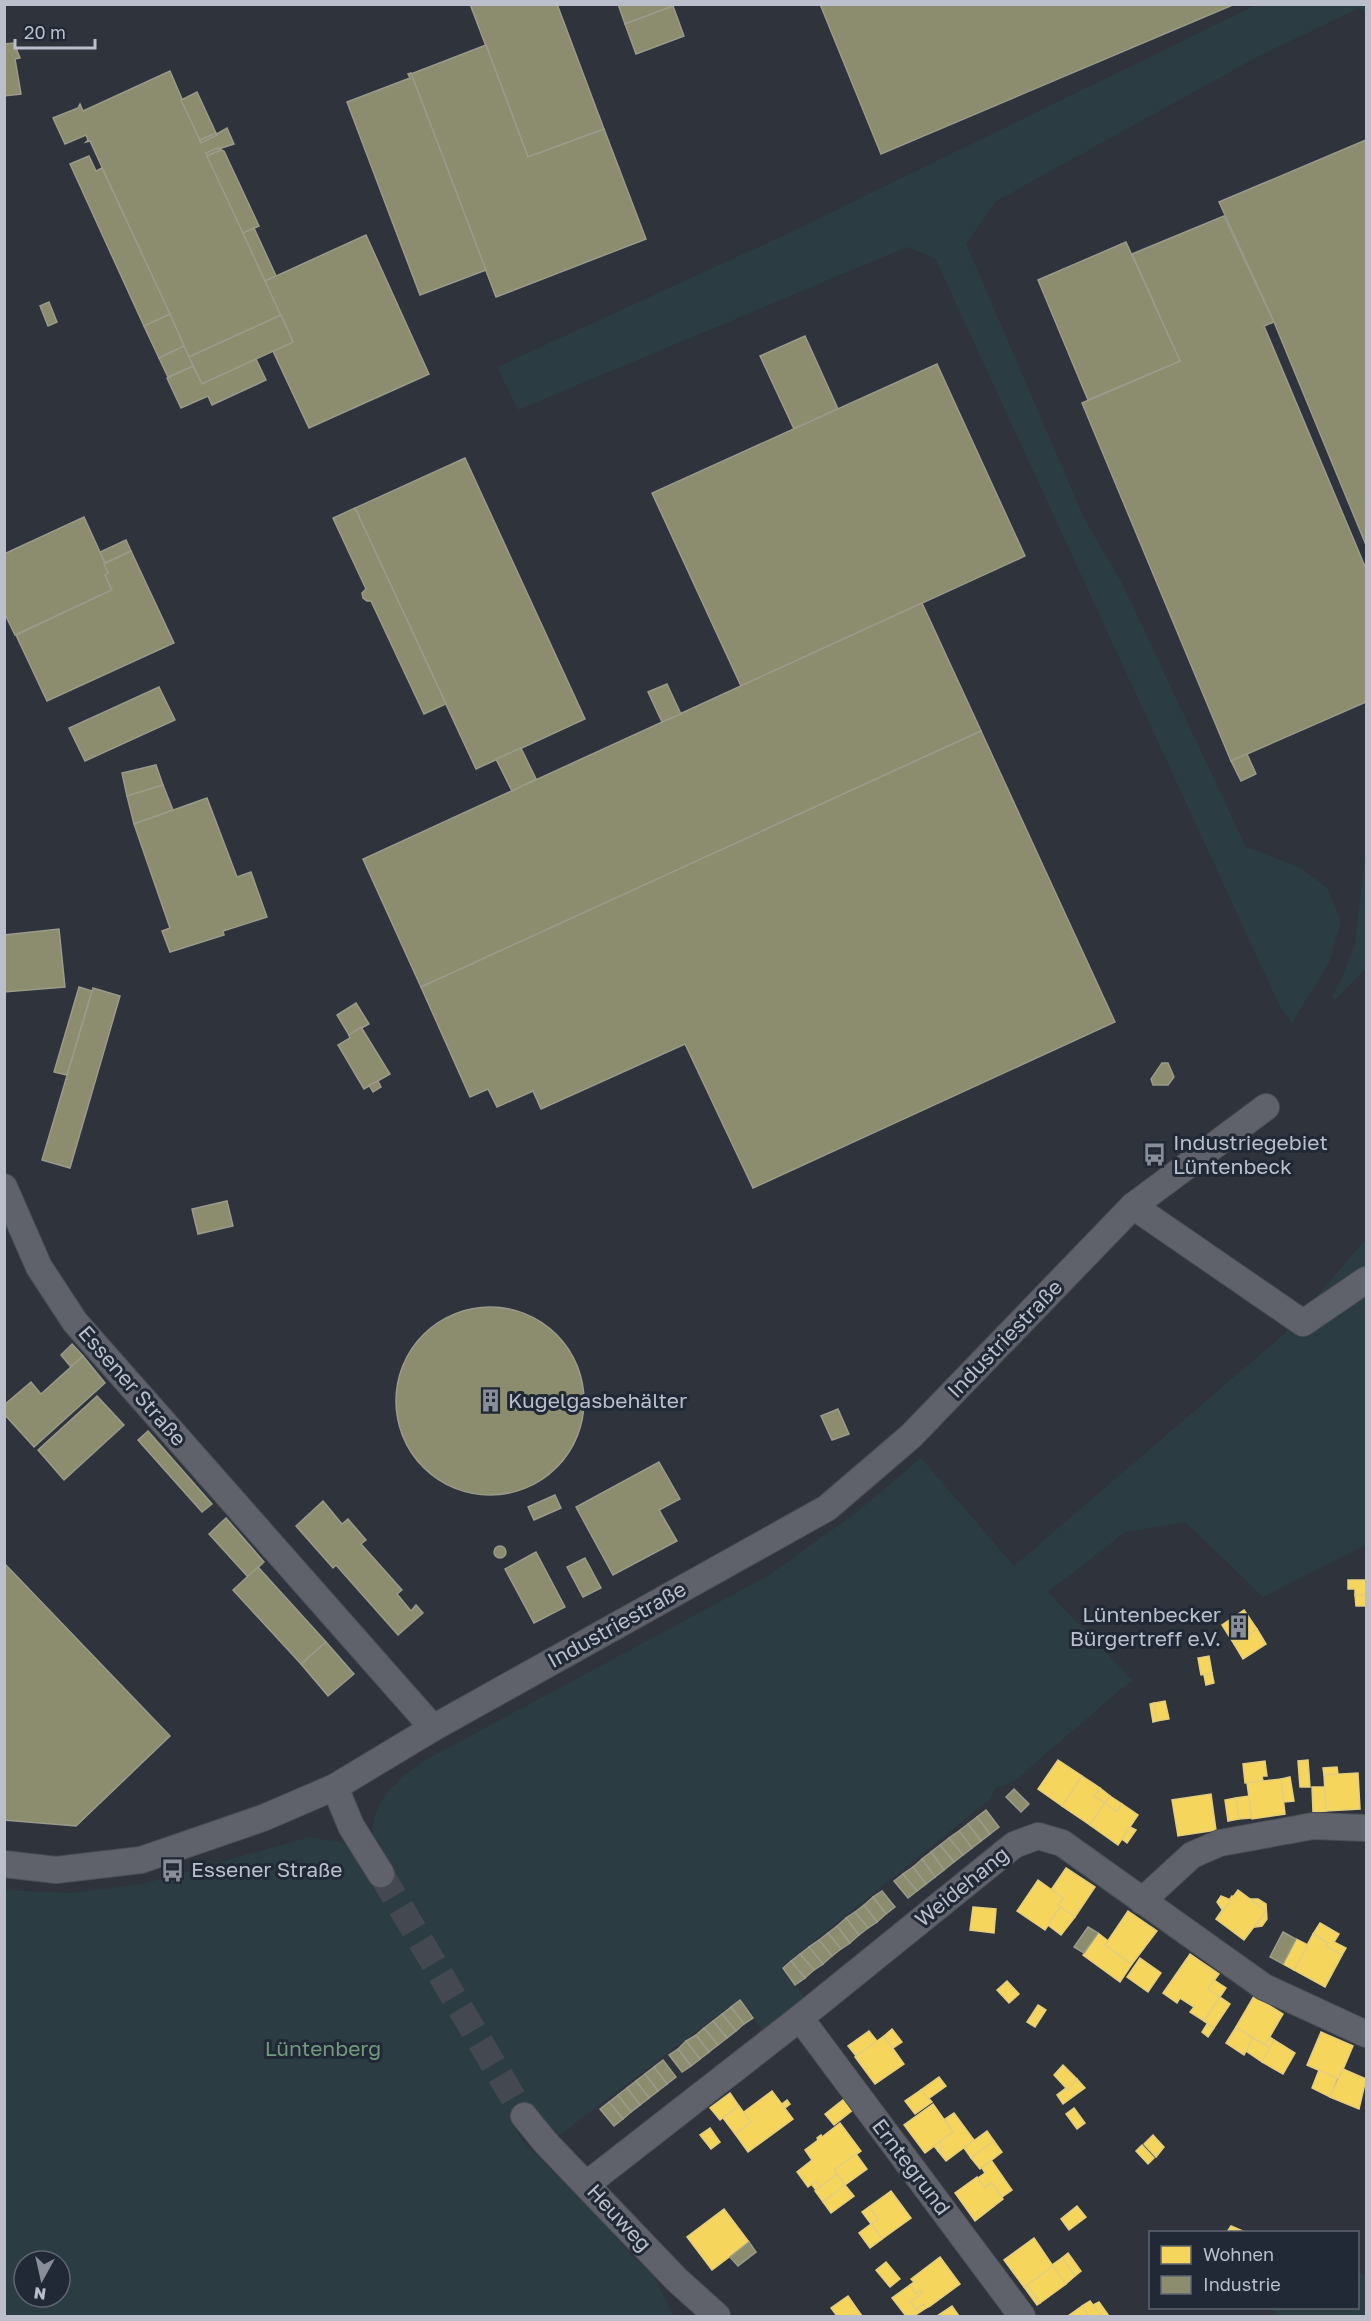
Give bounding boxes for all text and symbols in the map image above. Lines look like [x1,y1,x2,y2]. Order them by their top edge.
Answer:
scale bar [15,12,94,50]
text: 20 m [24,21,66,43]
place label: Industriegebiet Lüntenbeck [1173,1129,1328,1179]
bus stop icon: Industriegebiet Lüntenbeck [1142,1142,1168,1168]
street label: Industriestraße [941,1274,1067,1403]
street label: Essener Straße [73,1320,192,1451]
place label: Kugelgasbehälter [508,1387,687,1413]
building icon: Kugelgasbehälter [477,1388,503,1414]
street label: Industriestraße [543,1575,690,1673]
place label: Lüntenbecker Bürgertreff e.V. [1070,1601,1221,1651]
building icon: Lüntenbecker Bürgertreff e.V. [1226,1614,1252,1640]
street label: Weidehang [909,1841,1013,1932]
place label: Essener Straße [191,1856,342,1882]
bus stop icon: Essener Straße [160,1857,186,1883]
park label: Lüntenberg [265,2035,381,2061]
street label: Erntegrund [867,2113,956,2220]
street label: Heuweg [582,2178,657,2256]
legend [1149,2231,1359,2309]
text: Wohnen [1203,2243,1274,2265]
north arrow [12,2249,72,2309]
text: Industrie [1203,2273,1281,2295]
text: N [32,2283,47,2305]

